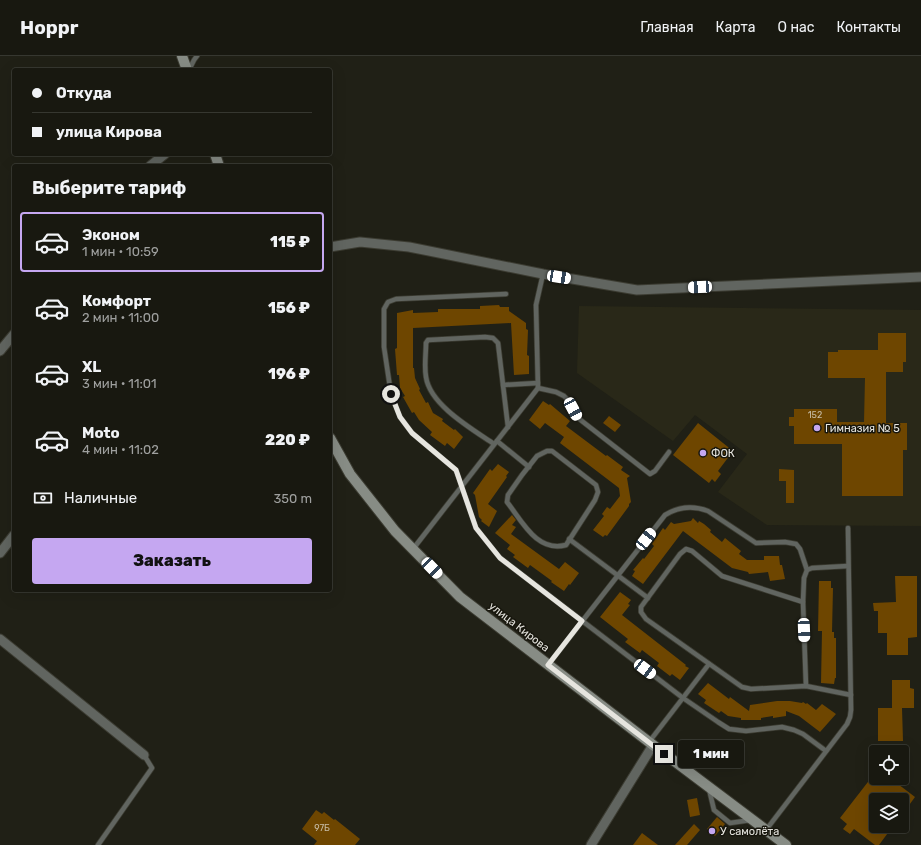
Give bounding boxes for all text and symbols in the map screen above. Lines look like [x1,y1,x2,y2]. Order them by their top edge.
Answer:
text: Hoppr [20,16,78,39]
text: Главная [640,19,694,36]
text: Карта [716,19,756,36]
text: О нас [778,19,814,36]
text: Контакты [836,19,901,36]
text: Откуда [56,84,112,102]
text: улица Кирова [56,123,162,141]
text: Выберите тариф [32,177,186,199]
icon: car [34,224,70,260]
text: Эконом [82,226,140,244]
text: 115 ₽ [270,233,310,251]
text: 1 мин · 10:59 [82,244,159,259]
car [546,269,572,285]
car [688,280,712,294]
icon: car [34,290,70,326]
text: Комфорт [82,292,151,310]
text: 156 ₽ [268,299,310,317]
text: 2 мин · 11:00 [82,310,159,325]
icon: car [34,356,70,392]
text: XL [82,358,101,376]
text: 196 ₽ [268,365,310,383]
text: 3 мин · 11:01 [82,376,157,391]
route start [382,385,400,403]
car [562,396,584,422]
house number: 152 [808,410,822,420]
icon: car [34,422,70,458]
place label: Гимназия № 5 [825,422,900,435]
marker: Гимназия № 5 [812,423,822,433]
text: Moto [82,424,120,442]
text: 220 ₽ [265,431,310,449]
text: 4 мин · 11:02 [82,442,159,457]
place label: ФОК [711,447,735,460]
marker: ФОК [698,448,708,458]
icon: cash [32,487,54,509]
text: Наличные [64,489,137,507]
text: 350 m [273,491,312,506]
car [634,526,658,552]
button: Заказать [32,538,312,584]
car [419,555,445,581]
street label: улица Кирова [486,599,552,655]
car [798,618,810,642]
car [632,657,658,681]
callout: 1 мин [678,740,744,768]
route end [655,745,673,763]
map controls [869,745,909,833]
button: locate [869,745,909,785]
text: 1 мин [693,746,729,761]
button: layers [869,793,909,833]
house number: 97Б [314,823,330,833]
place label: У самолёта [720,825,779,838]
marker: У самолёта [707,826,717,836]

